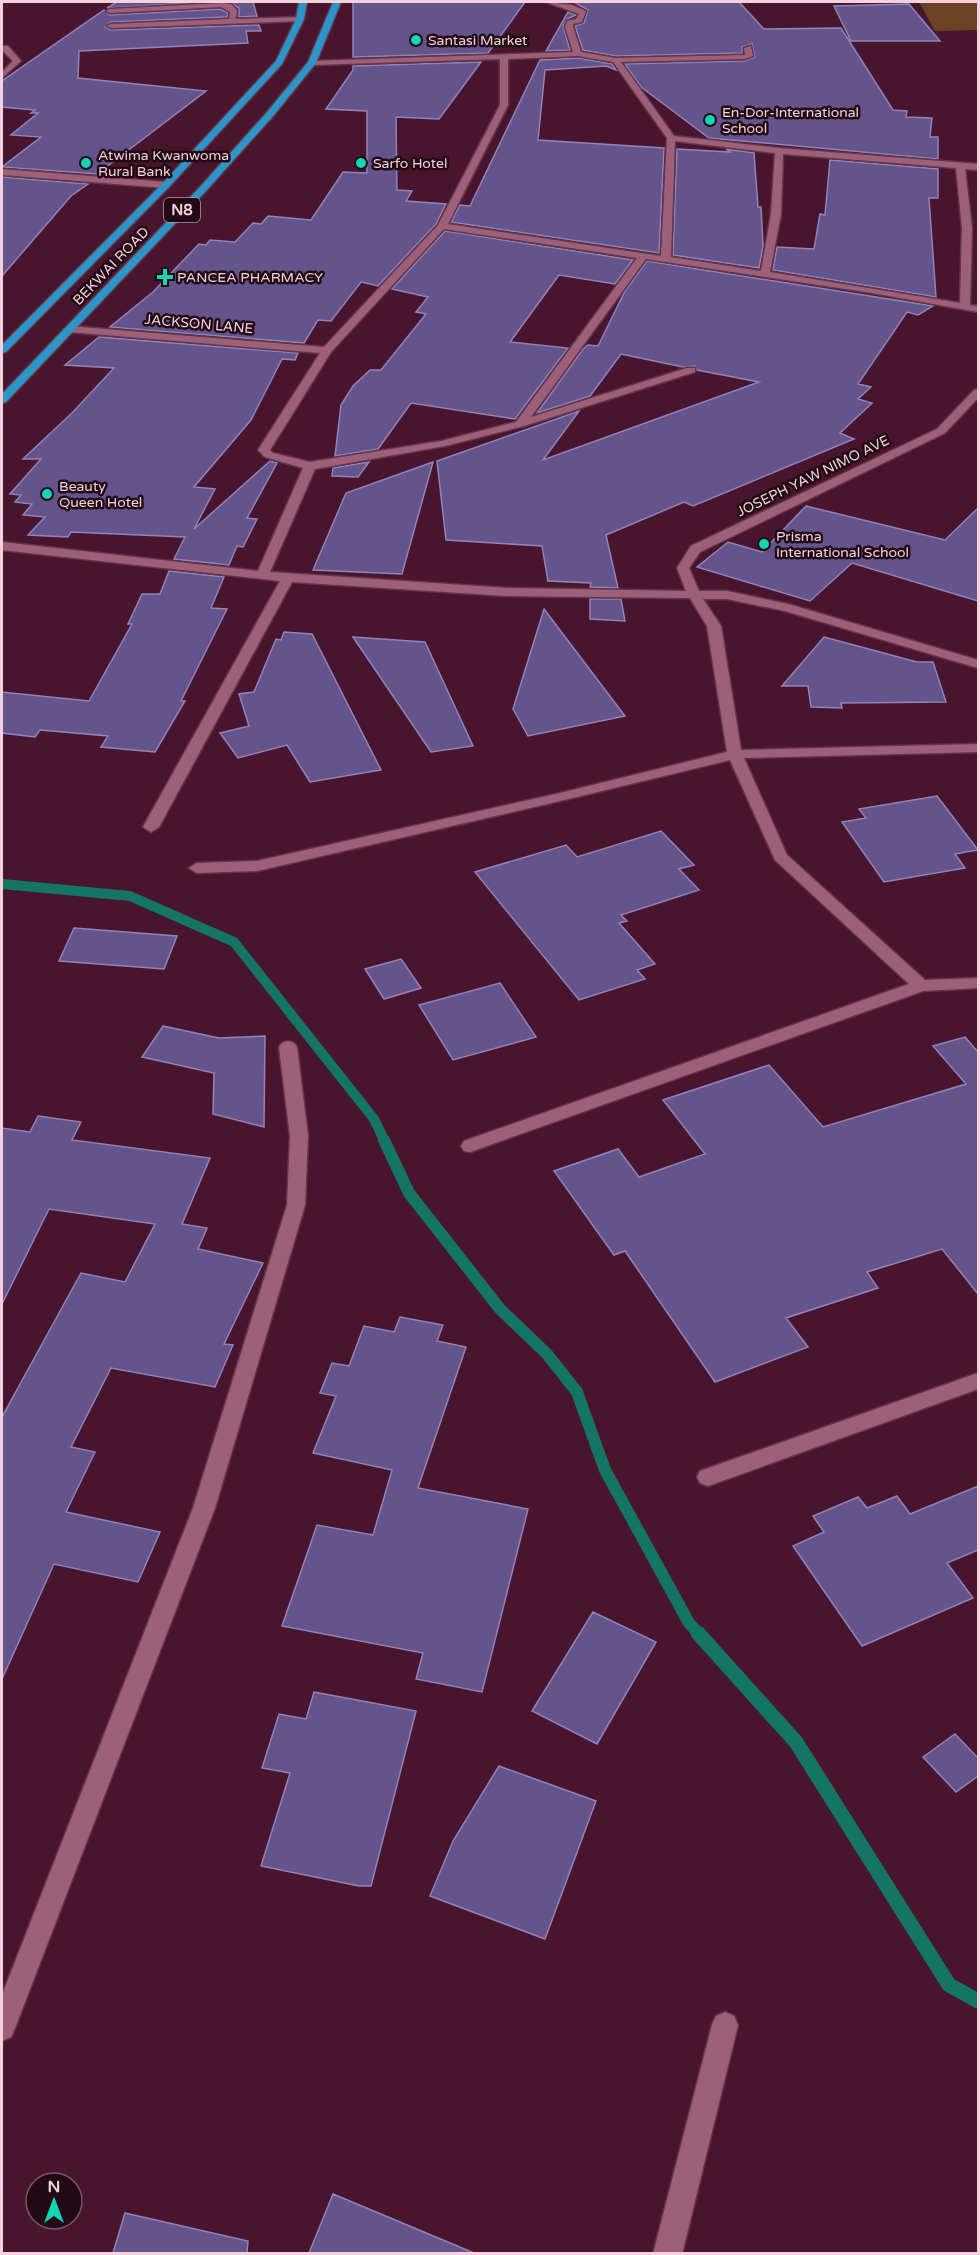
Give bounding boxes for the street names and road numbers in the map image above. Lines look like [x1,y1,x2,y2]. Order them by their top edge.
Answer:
road number: N8 [164,198,200,222]
street label: BEKWAI ROAD [69,223,153,309]
street label: JACKSON LANE [144,311,254,337]
street label: JOSEPH YAW NIMO AVE [734,432,892,520]

